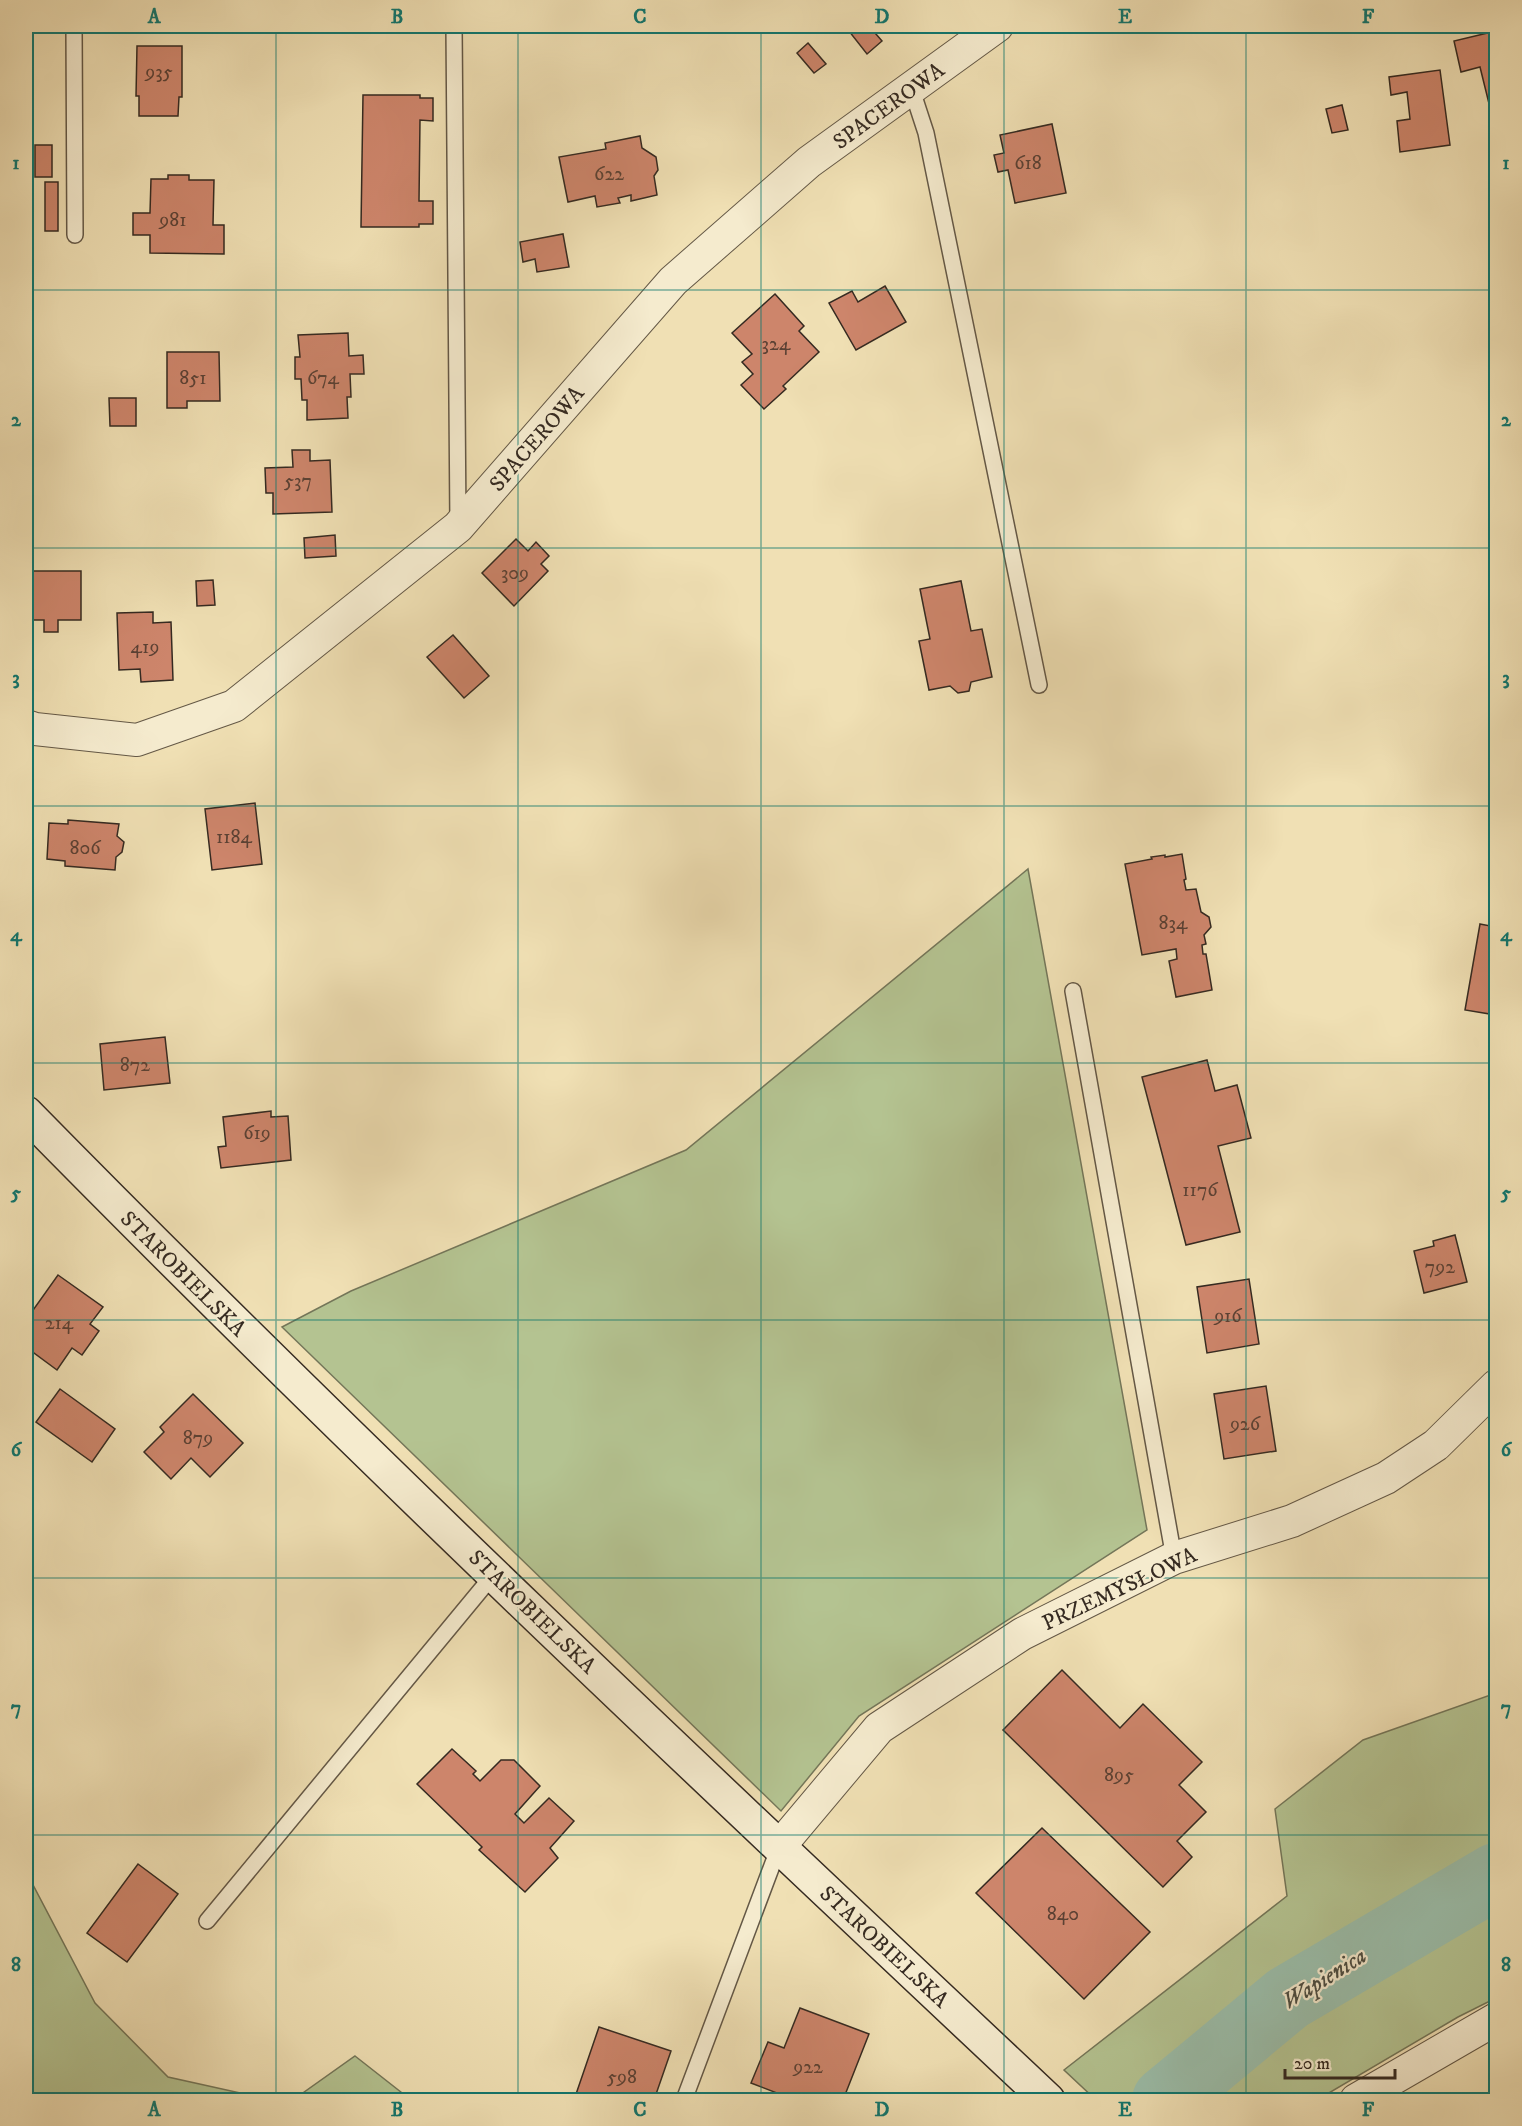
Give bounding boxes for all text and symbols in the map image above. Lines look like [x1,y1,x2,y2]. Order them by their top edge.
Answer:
text: A [147,5,162,30]
text: B [391,5,403,30]
text: C [633,5,647,30]
text: D [875,5,890,30]
text: E [1118,5,1132,30]
text: F [1362,5,1375,30]
street label: SPACEROWA [828,56,951,156]
house number: 935 [144,60,173,85]
text: 1 [12,151,20,176]
house number: 618 [1014,151,1042,176]
text: 1 [1502,151,1510,176]
house number: 622 [594,162,624,187]
house number: 981 [158,208,187,233]
house number: 324 [762,332,791,357]
house number: 851 [179,366,207,391]
house number: 674 [307,366,340,391]
street label: SPACEROWA [484,380,591,497]
text: 2 [11,408,22,433]
text: 2 [1501,408,1512,433]
house number: 537 [284,469,312,494]
house number: 309 [501,561,529,586]
house number: 419 [131,635,159,660]
text: 3 [12,666,20,691]
text: 3 [1502,666,1510,691]
house number: 1184 [216,825,253,850]
house number: 806 [69,836,101,861]
house number: 834 [1159,911,1188,936]
text: 4 [10,923,23,948]
text: 4 [1500,923,1513,948]
house number: 872 [120,1053,150,1078]
house number: 619 [243,1121,271,1146]
house number: 1176 [1182,1178,1218,1203]
text: 5 [10,1181,21,1206]
text: 5 [1500,1181,1511,1206]
street label: STAROBIELSKA [114,1206,252,1343]
house number: 792 [1425,1255,1455,1280]
house number: 916 [1213,1304,1242,1329]
house number: 214 [45,1311,74,1336]
house number: 926 [1229,1412,1261,1437]
house number: 879 [183,1426,213,1451]
text: 6 [11,1438,23,1463]
text: 6 [1501,1438,1513,1463]
street label: PRZEMYSŁOWA [1038,1541,1202,1637]
street label: STAROBIELSKA [463,1544,602,1680]
text: 7 [11,1696,21,1721]
text: 7 [1501,1696,1511,1721]
house number: 895 [1104,1763,1134,1788]
street label: STAROBIELSKA [814,1880,955,2015]
house number: 840 [1047,1902,1079,1927]
water label: Wapienica [1277,1941,1372,2017]
text: 8 [11,1953,21,1978]
text: 8 [1501,1953,1511,1978]
scale bar [1285,2042,1394,2080]
text: 20 m [1294,2053,1330,2075]
house number: 922 [792,2055,823,2080]
house number: 598 [607,2065,637,2090]
text: A [147,2098,162,2123]
text: B [391,2098,403,2123]
text: C [633,2098,647,2123]
text: D [875,2098,890,2123]
text: E [1118,2098,1132,2123]
text: F [1362,2098,1375,2123]

